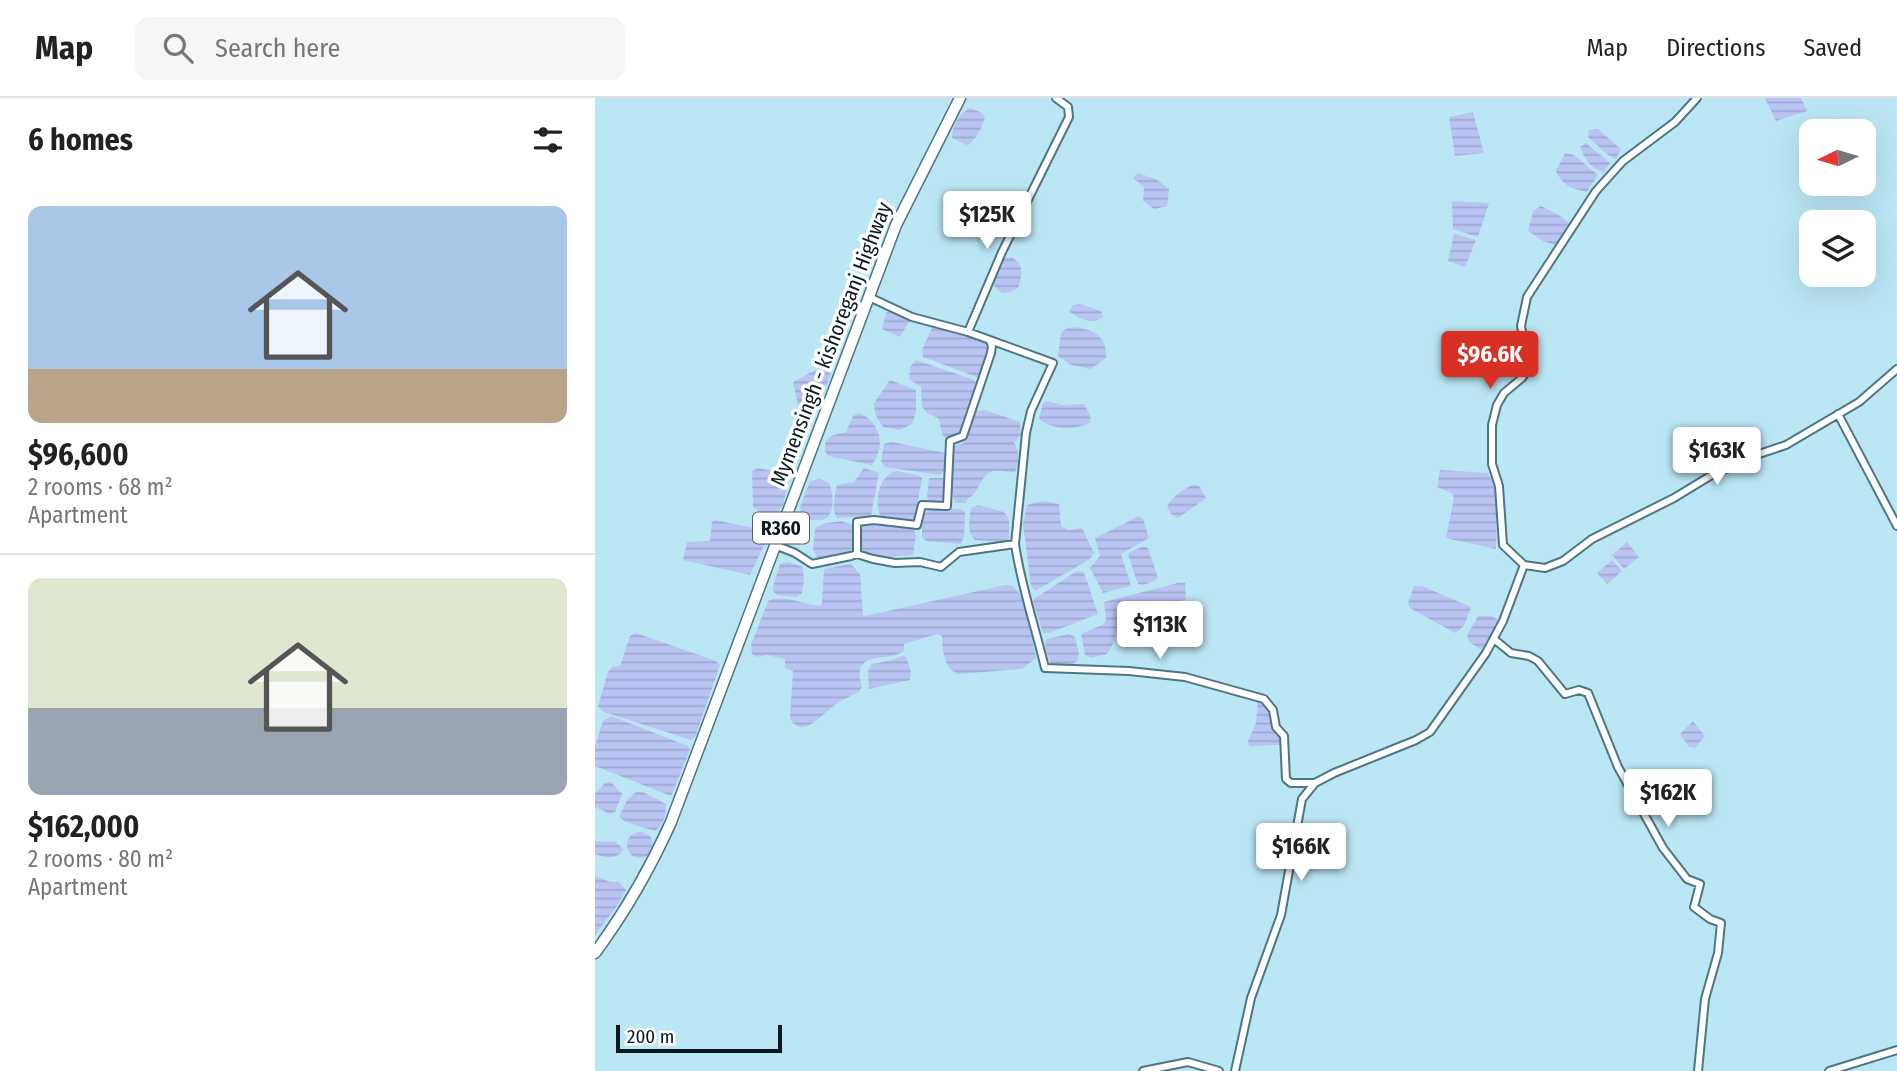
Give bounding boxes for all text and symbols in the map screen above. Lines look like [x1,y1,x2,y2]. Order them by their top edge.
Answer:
search box [135,17,625,80]
text: Map [35,28,93,68]
icon: search [159,29,197,67]
text: Search here [215,33,340,64]
text: Map [1587,34,1628,62]
text: Directions [1666,34,1765,62]
text: Saved [1803,34,1862,62]
north arrow [1799,119,1876,196]
map controls [1799,119,1876,287]
icon: filters [529,121,567,159]
text: 6 homes [28,122,133,158]
pin: $125K [938,192,1036,251]
street label: Mymensingh - kishoreganj Highway [765,198,897,490]
text: $125K [959,200,1015,228]
button: layers [1799,210,1876,287]
icon: home [235,252,361,378]
pin: $96.6K [1433,331,1547,391]
text: $96.6K [1457,340,1523,368]
pin: $163K [1668,428,1766,487]
text: $163K [1689,436,1745,464]
text: $96,600 [28,437,129,473]
text: 2 rooms · 68 m² [28,473,173,501]
text: Apartment [28,501,128,529]
road number: R360 [753,512,809,544]
pin: $113K [1111,602,1209,661]
text: $113K [1133,610,1187,638]
icon: home [235,624,361,750]
pin: $162K [1619,770,1717,829]
text: $162K [1640,778,1696,806]
text: $162,000 [28,809,139,845]
pin: $166K [1252,824,1350,883]
text: $166K [1272,832,1330,860]
text: 2 rooms · 80 m² [28,845,173,873]
text: Apartment [28,873,128,901]
scale bar [616,1022,782,1054]
text: 200 m [627,1025,674,1048]

